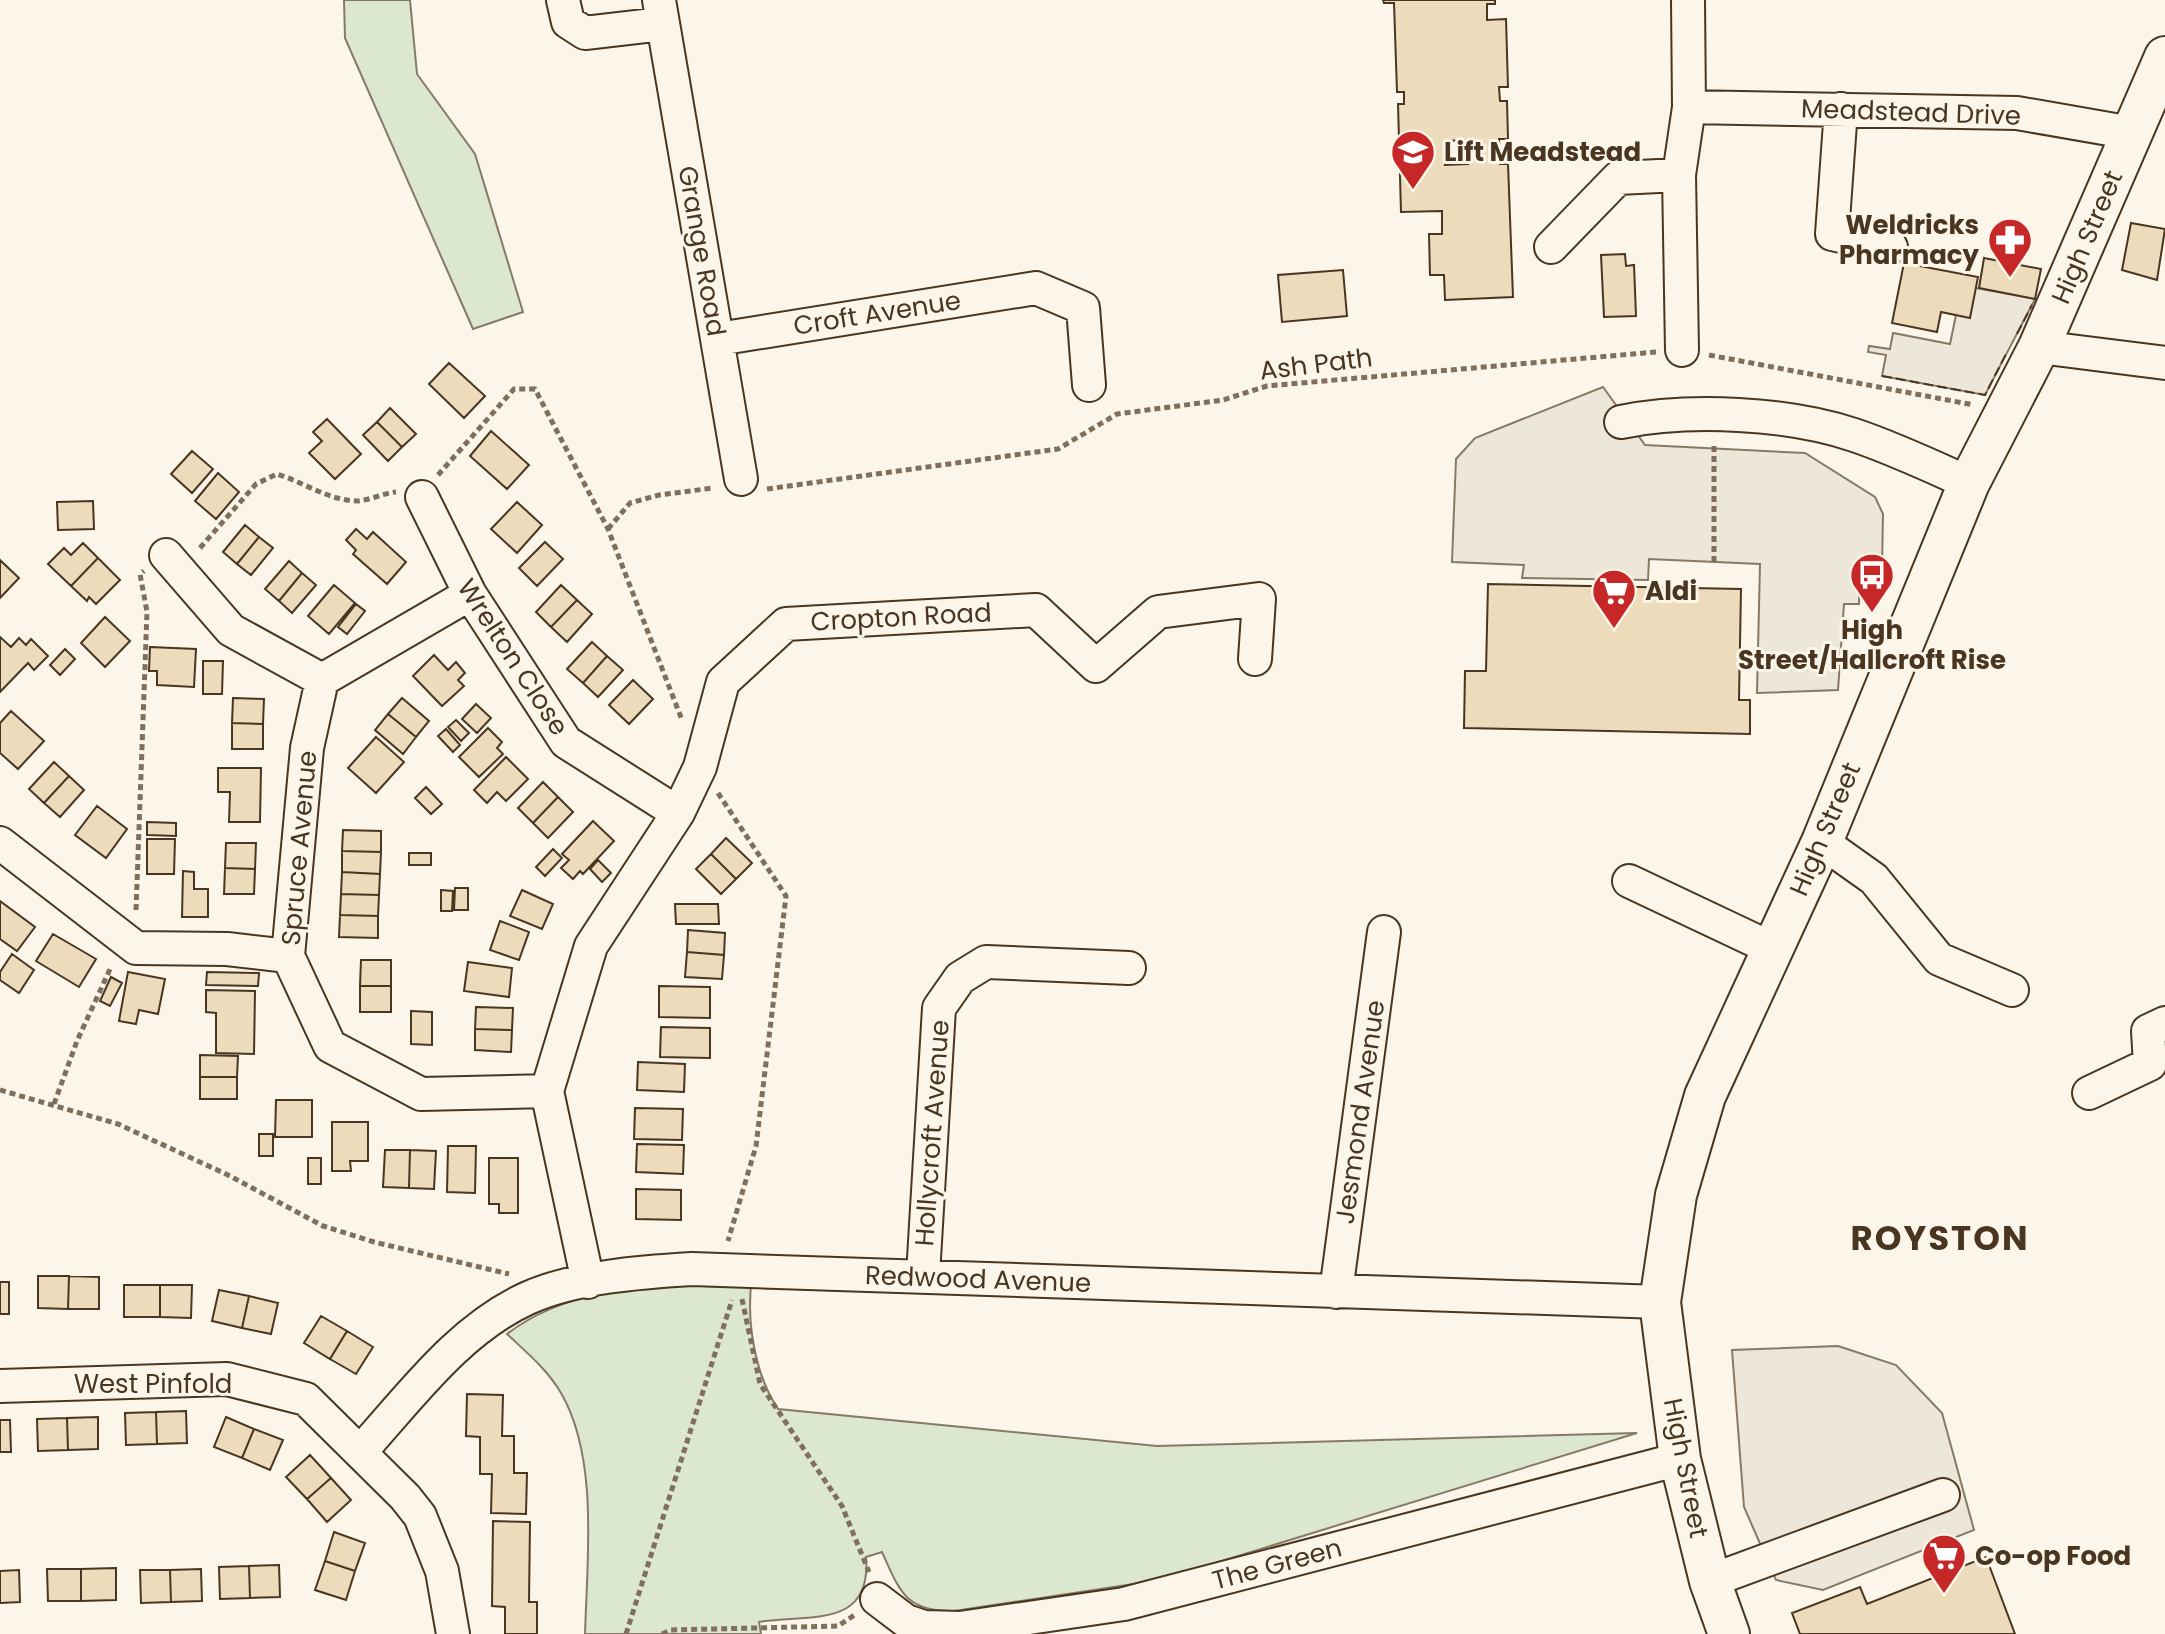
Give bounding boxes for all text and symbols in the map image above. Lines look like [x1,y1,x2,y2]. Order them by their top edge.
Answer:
street label: Meadstead Drive [1800,90,2022,134]
school or university icon: Lift Meadstead [1389,128,1437,191]
place label: Lift Meadstead [1444,134,1641,170]
street label: Grange Road [669,163,735,339]
street label: High Street [2043,165,2131,309]
place label: Weldricks Pharmacy [1839,207,1980,273]
pharmacy icon: Weldricks Pharmacy [1986,216,2034,279]
street label: Croft Avenue [791,282,963,344]
street label: Ash Path [1258,339,1374,389]
bus stop icon: High Street/Hallcroft Rise [1848,551,1896,614]
supermarket icon: Aldi [1590,567,1638,630]
street label: Wrelton Close [449,572,577,742]
place label: Aldi [1645,573,1697,609]
street label: Cropton Road [810,594,992,640]
place label: High Street/Hallcroft Rise [1738,612,2006,678]
street label: Spruce Avenue [273,749,325,947]
street label: High Street [1781,757,1869,901]
street label: Jesmond Avenue [1326,998,1394,1226]
street label: Hollycroft Avenue [906,1019,958,1247]
district label: ROYSTON [1850,1214,2030,1262]
street label: Redwood Avenue [864,1257,1092,1301]
street label: West Pinfold [74,1366,232,1402]
street label: High Street [1655,1395,1717,1541]
street label: The Green [1208,1529,1346,1599]
supermarket icon: Co-op Food [1920,1532,1968,1595]
place label: Co-op Food [1975,1538,2131,1574]

